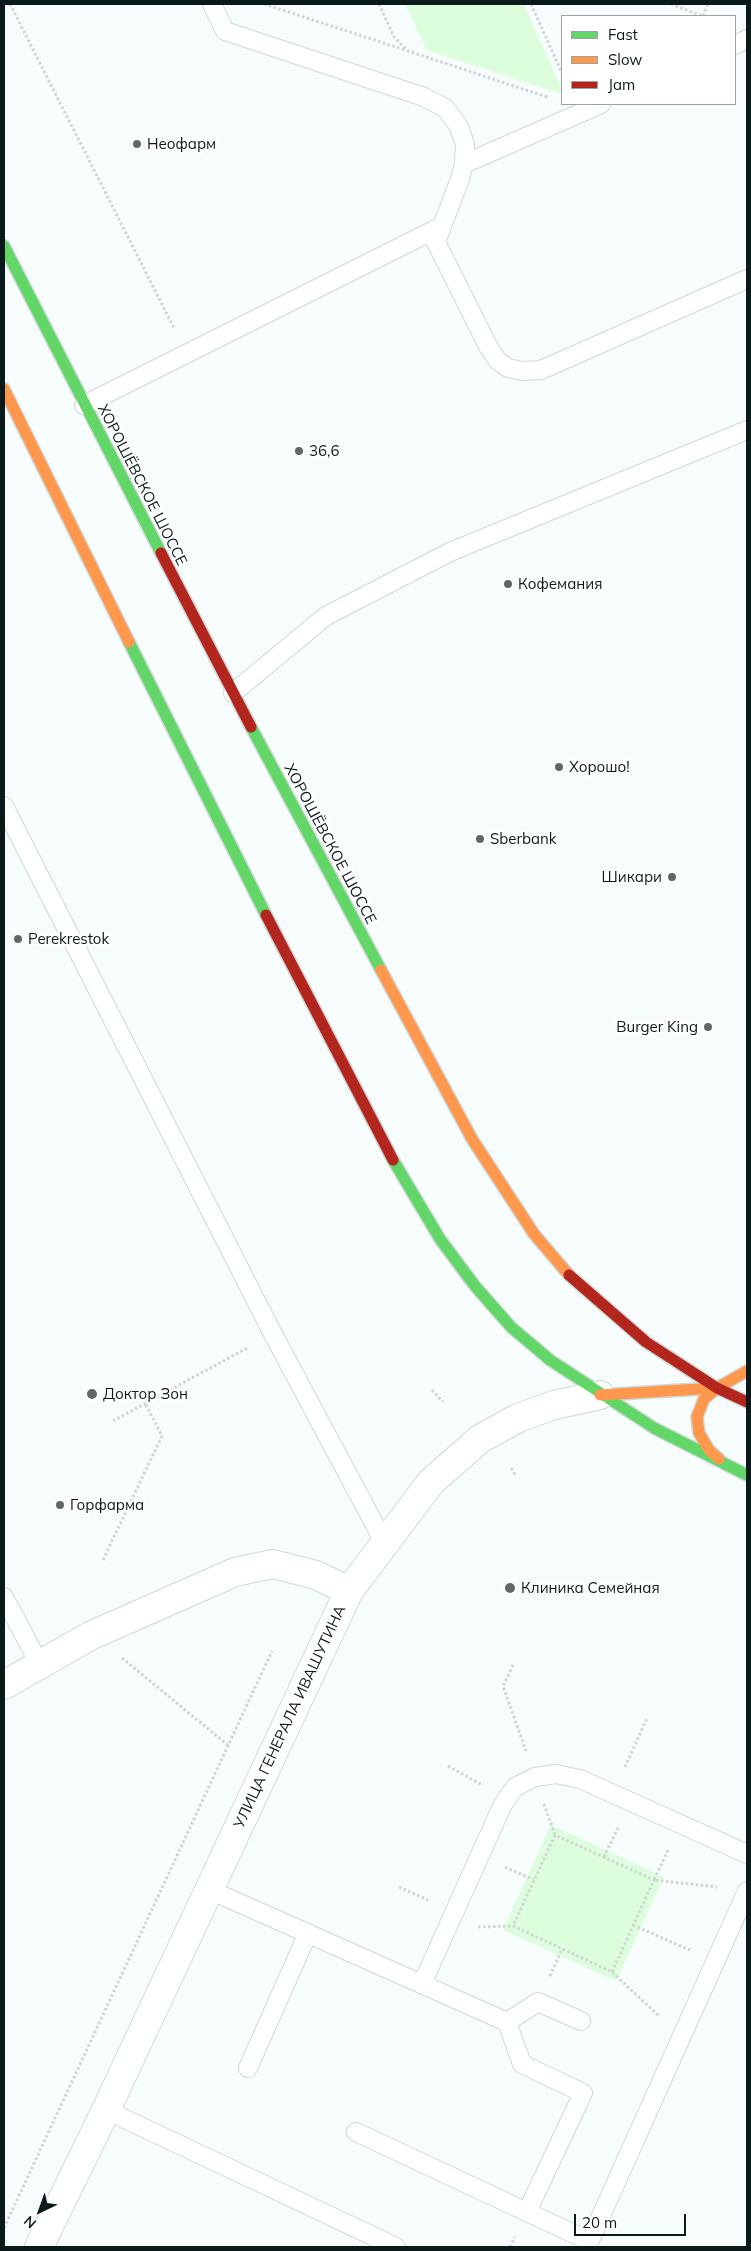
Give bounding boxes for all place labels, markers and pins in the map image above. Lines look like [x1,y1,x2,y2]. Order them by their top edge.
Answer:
place label: Неофарм [147,135,216,153]
marker: Неофарм [131,138,143,150]
place label: 36,6 [309,442,339,460]
marker: 36,6 [293,445,305,457]
place label: Кофемания [518,575,602,593]
marker: Кофемания [502,578,514,590]
place label: Хорошо! [569,758,630,776]
marker: Хорошо! [553,761,565,773]
place label: Sberbank [490,830,556,848]
marker: Sberbank [474,833,486,845]
place label: Шикари [602,868,662,886]
marker: Шикари [666,871,678,883]
place label: Perekrestok [28,930,109,948]
marker: Perekrestok [12,933,24,945]
place label: Burger King [616,1018,698,1036]
marker: Burger King [702,1021,714,1033]
place label: Доктор Зон [103,1385,188,1403]
marker: Доктор Зон [85,1387,99,1401]
place label: Горфарма [70,1496,144,1514]
marker: Горфарма [54,1499,66,1511]
place label: Клиника Семейная [521,1579,660,1597]
marker: Клиника Семейная [503,1581,517,1595]

